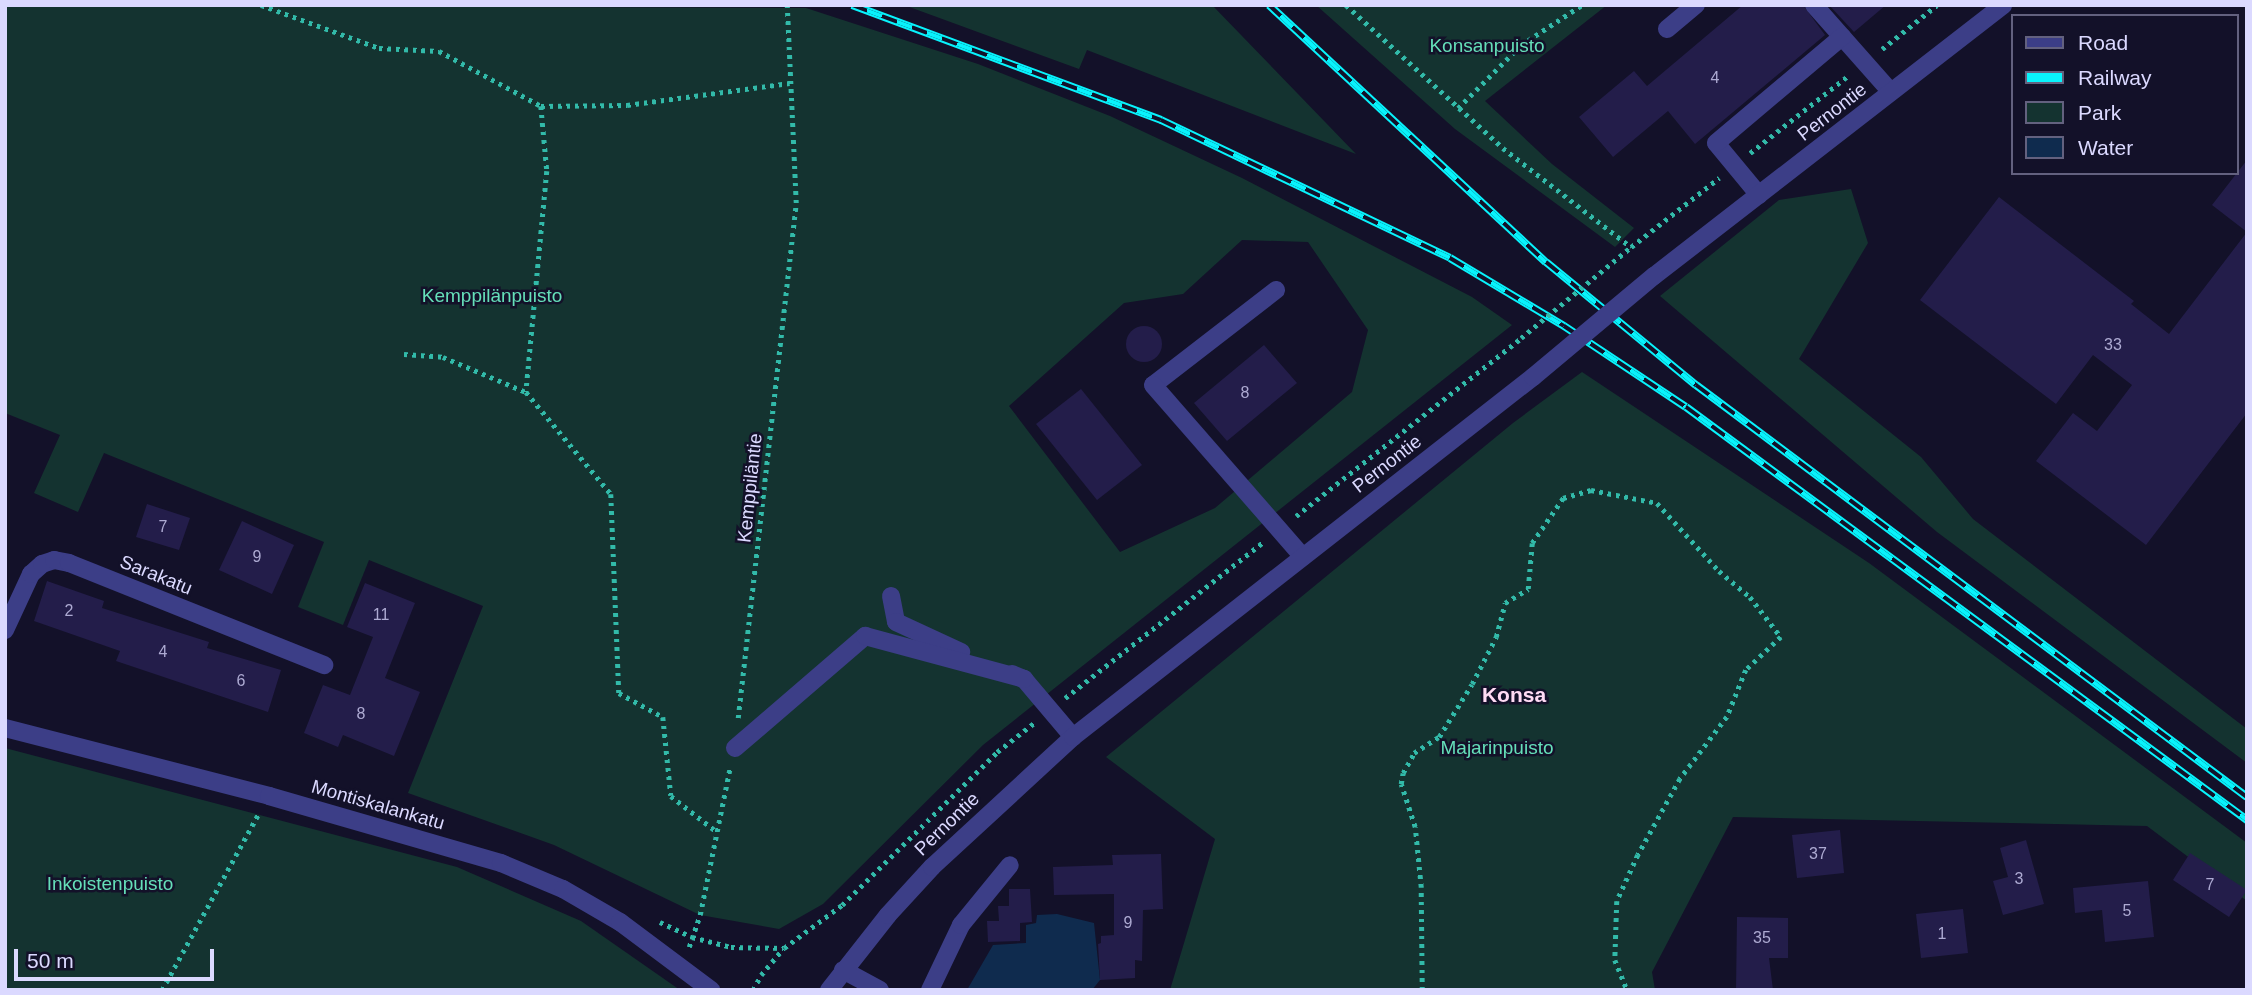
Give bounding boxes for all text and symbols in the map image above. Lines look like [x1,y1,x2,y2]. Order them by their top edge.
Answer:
legend [2010,14,2238,175]
text: Road [2078,31,2128,54]
park label: Konsanpuisto [1429,35,1545,57]
text: Railway [2078,66,2152,89]
house number: 4 [1711,68,1719,88]
street label: Pernontie [1793,78,1871,146]
text: Park [2078,101,2121,124]
text: Water [2078,136,2133,159]
park label: Kemppilänpuisto [422,285,562,307]
house number: 33 [2104,335,2122,355]
house number: 8 [1241,383,1249,403]
street label: Pernontie [1348,430,1426,498]
street label: Kemppiläntie [733,432,767,544]
house number: 7 [159,517,167,537]
house number: 9 [253,547,261,567]
street label: Sarakatu [116,550,196,600]
house number: 2 [65,601,73,621]
house number: 11 [373,605,389,625]
house number: 4 [159,642,167,662]
house number: 6 [237,671,245,691]
district label: Konsa [1482,682,1546,708]
house number: 8 [357,704,365,724]
park label: Majarinpuisto [1441,737,1553,759]
street label: Montiskalankatu [309,775,447,835]
street label: Pernontie [910,788,984,860]
house number: 37 [1809,844,1827,864]
house number: 3 [2015,869,2023,889]
park label: Inkoistenpuisto [47,873,173,895]
house number: 7 [2206,875,2214,895]
house number: 5 [2123,901,2131,921]
house number: 9 [1124,913,1132,933]
house number: 1 [1938,924,1946,944]
house number: 35 [1753,928,1771,948]
scale bar [18,936,217,980]
text: 50 m [27,949,74,972]

